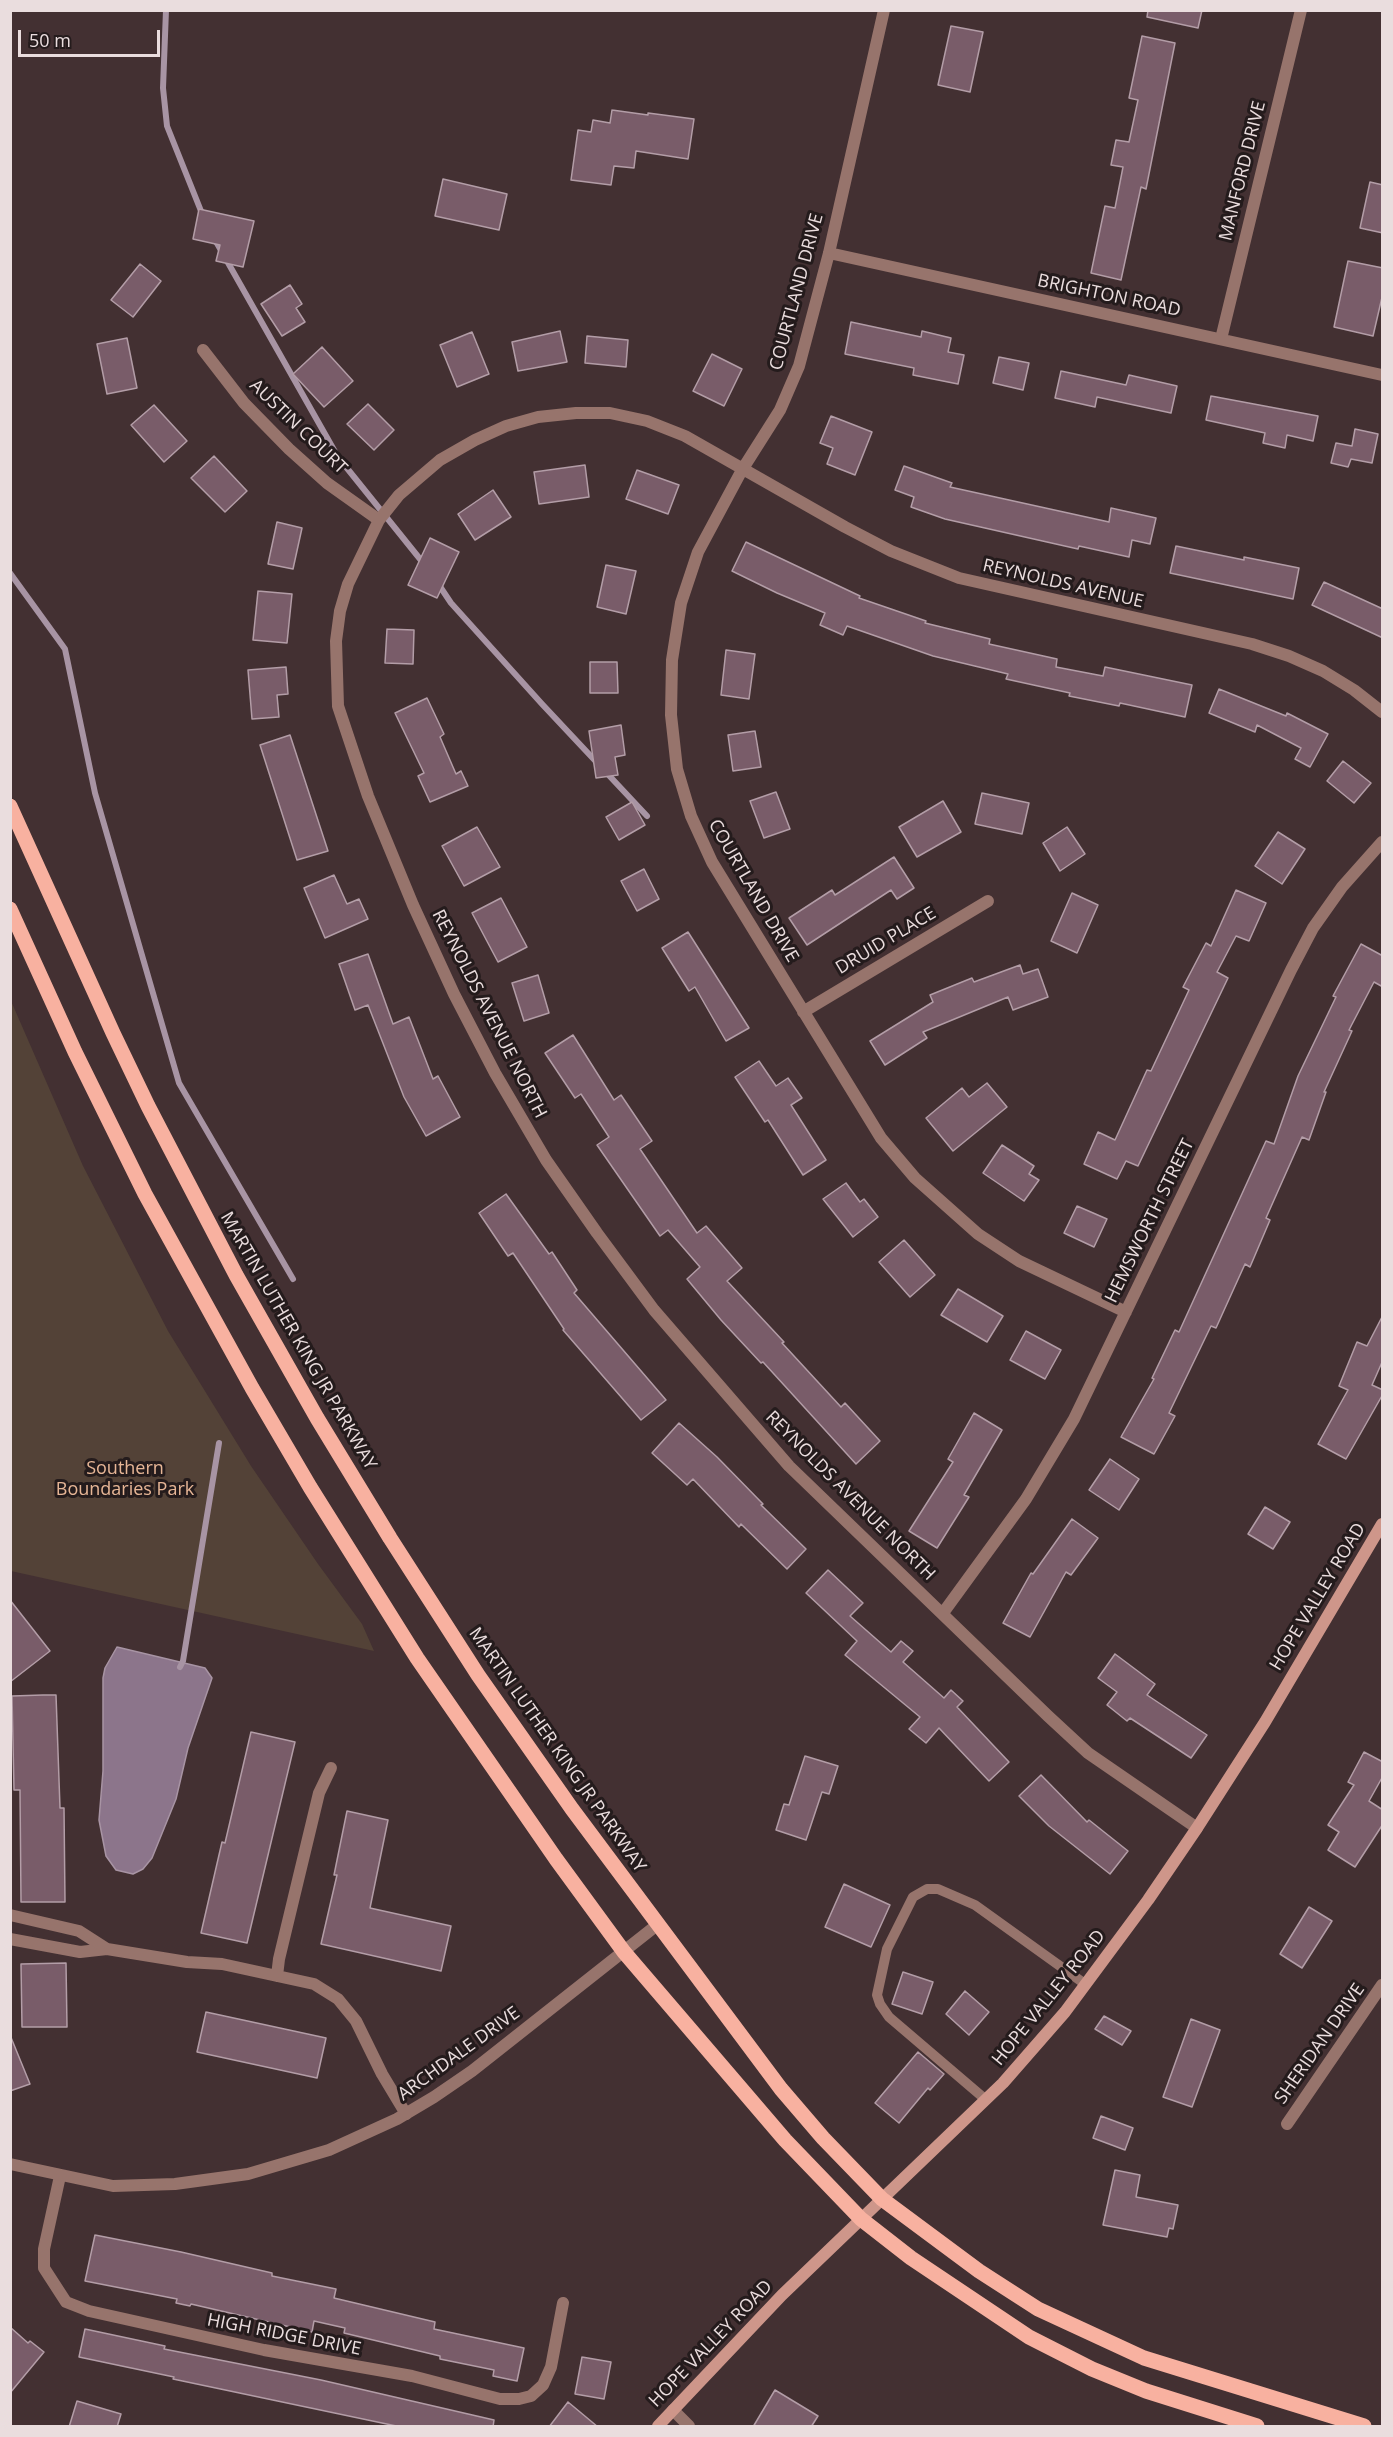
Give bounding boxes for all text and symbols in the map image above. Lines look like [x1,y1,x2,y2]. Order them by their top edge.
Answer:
scale bar [21,18,164,56]
text: 50 m [29,28,71,52]
street label: MANFORD DRIVE [1215,99,1271,243]
street label: COURTLAND DRIVE [766,211,828,373]
street label: BRIGHTON ROAD [1035,270,1183,322]
street label: AUSTIN COURT [245,375,351,479]
street label: REYNOLDS AVENUE [980,555,1146,613]
street label: COURTLAND DRIVE [703,816,803,966]
street label: DRUID PLACE [832,903,940,979]
street label: REYNOLDS AVENUE NORTH [427,906,551,1122]
street label: HEMSWORTH STREET [1101,1135,1199,1307]
street label: MARTIN LUTHER KING JR PARKWAY [215,1208,381,1474]
street label: REYNOLDS AVENUE NORTH [761,1407,939,1585]
park label: Southern Boundaries Park [56,1458,194,1500]
street label: HOPE VALLEY ROAD [1265,1519,1371,1675]
street label: MARTIN LUTHER KING JR PARKWAY [464,1624,650,1876]
street label: HOPE VALLEY ROAD [988,1926,1110,2070]
street label: SHERIDAN DRIVE [1270,1980,1370,2108]
street label: ARCHDALE DRIVE [394,2002,524,2106]
street label: HOPE VALLEY ROAD [645,2276,777,2412]
street label: HIGH RIDGE DRIVE [205,2309,363,2361]

